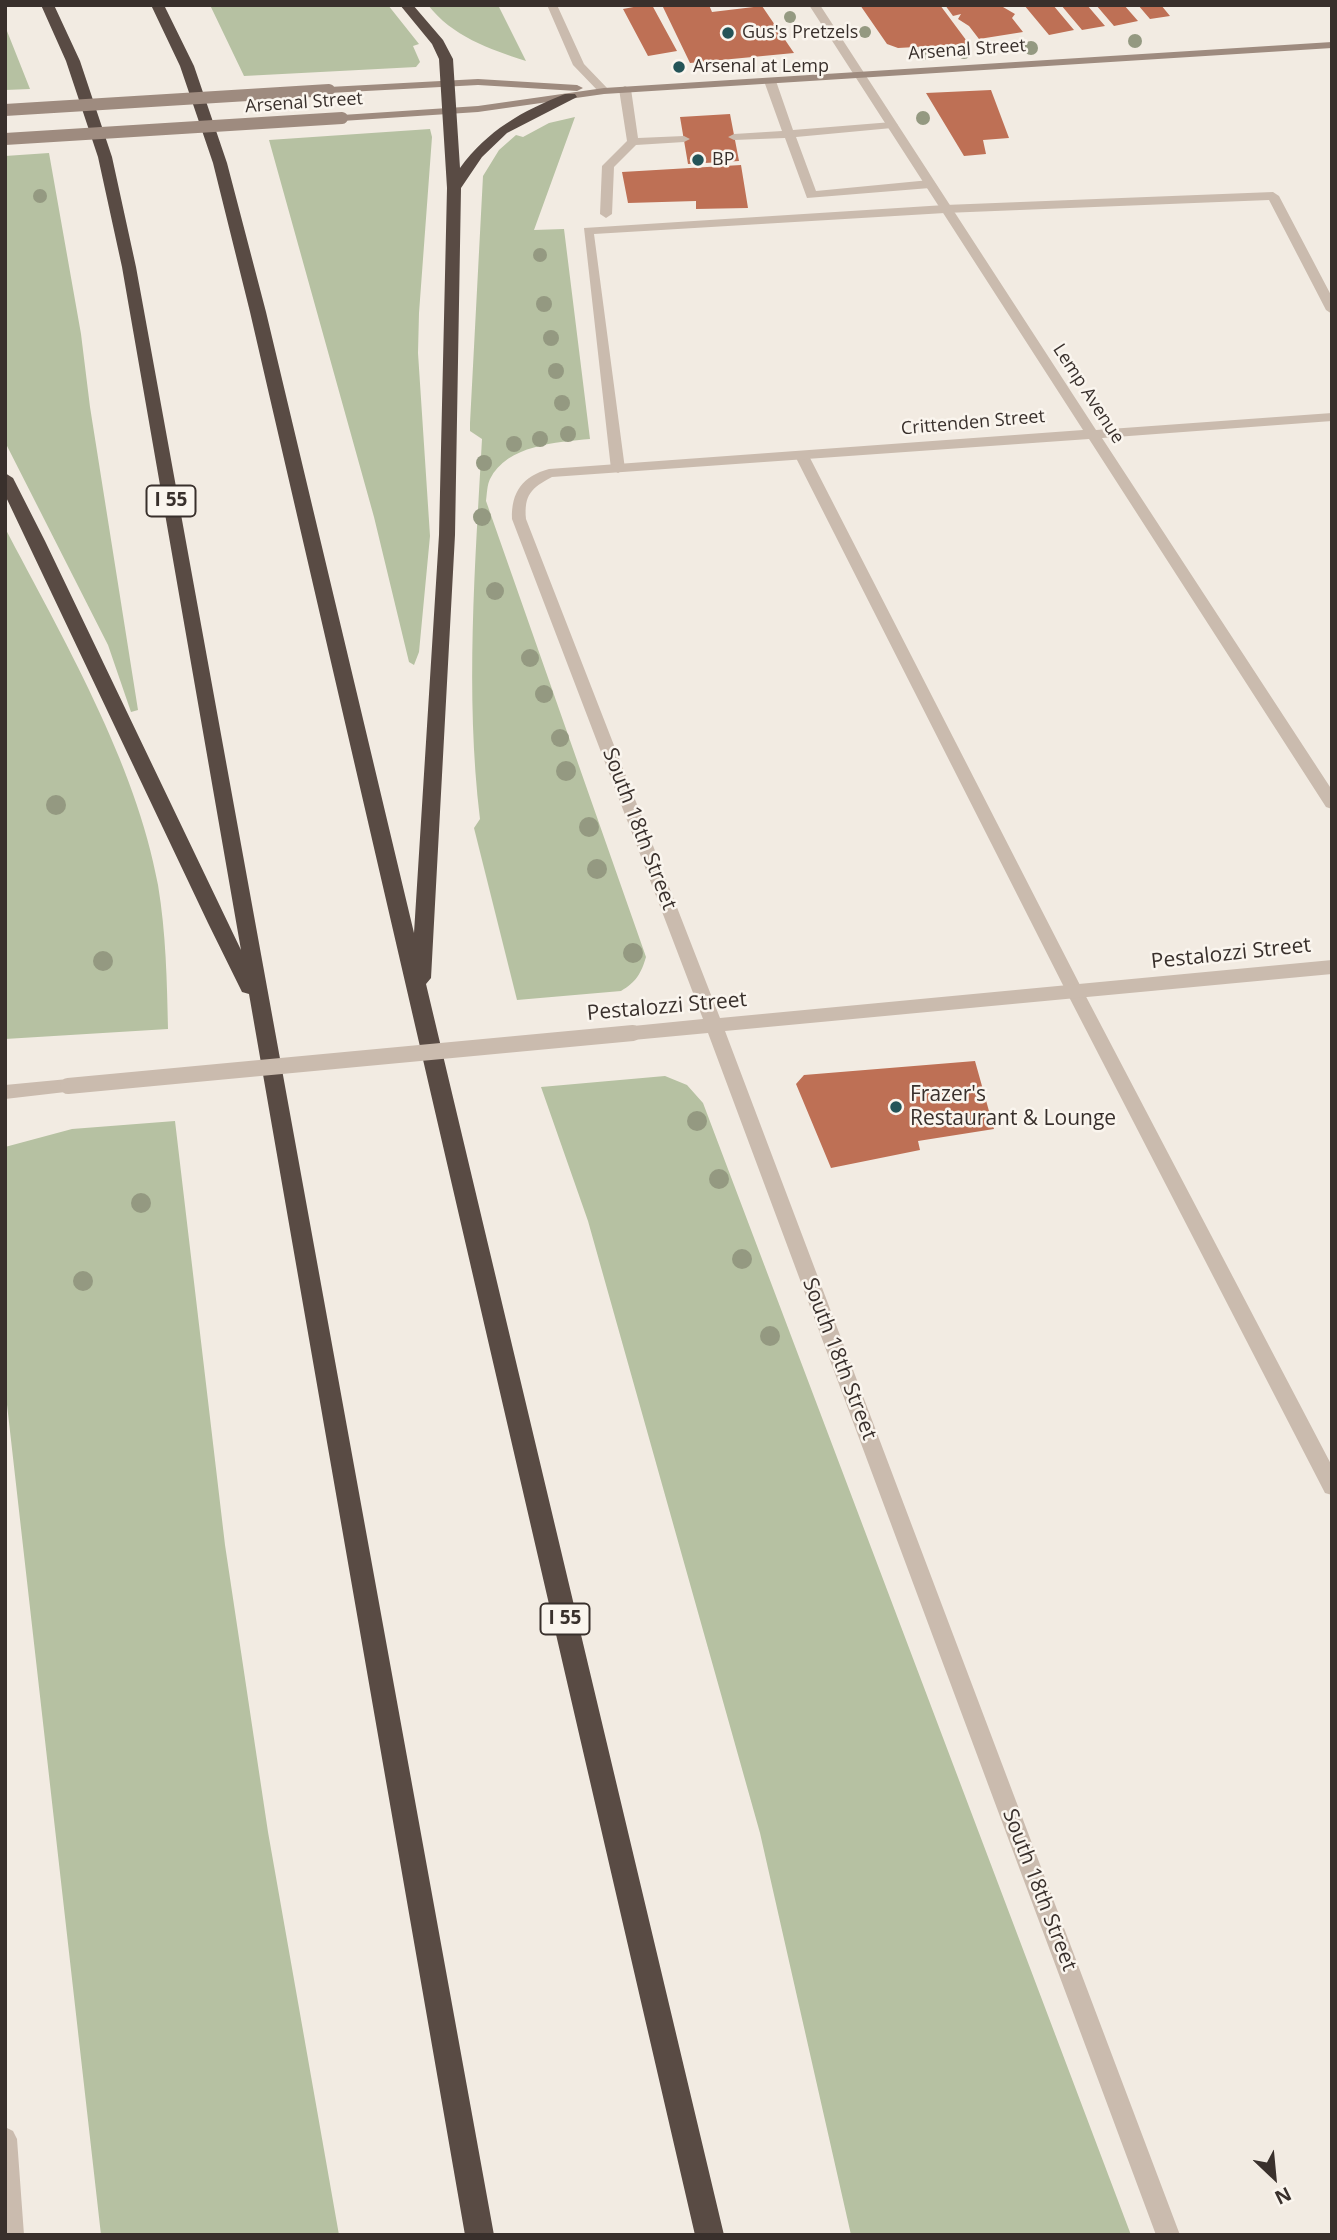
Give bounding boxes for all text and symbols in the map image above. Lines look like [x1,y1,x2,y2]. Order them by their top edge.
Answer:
place label: Gus's Pretzels [742,22,858,44]
marker: Gus's Pretzels [720,25,736,41]
street label: Arsenal Street [907,35,1027,65]
place label: Arsenal at Lemp [693,56,829,78]
marker: Arsenal at Lemp [671,59,687,75]
street label: Arsenal Street [244,88,364,118]
place label: BP [712,149,734,171]
marker: BP [690,152,706,168]
street label: Lemp Avenue [1048,340,1128,448]
street label: Crittenden Street [900,406,1046,440]
road number: I 55 [146,486,196,516]
street label: South 18th Street [597,745,681,913]
street label: Pestalozzi Street [1150,933,1312,975]
street label: Pestalozzi Street [586,987,748,1027]
place label: Frazer's Restaurant & Lounge [910,1082,1116,1132]
marker: Frazer's Restaurant & Lounge [888,1099,904,1115]
street label: South 18th Street [797,1275,881,1443]
road number: I 55 [540,1604,590,1634]
street label: South 18th Street [997,1806,1081,1974]
north arrow [1239,2142,1309,2212]
text: N [1271,2181,1296,2211]

